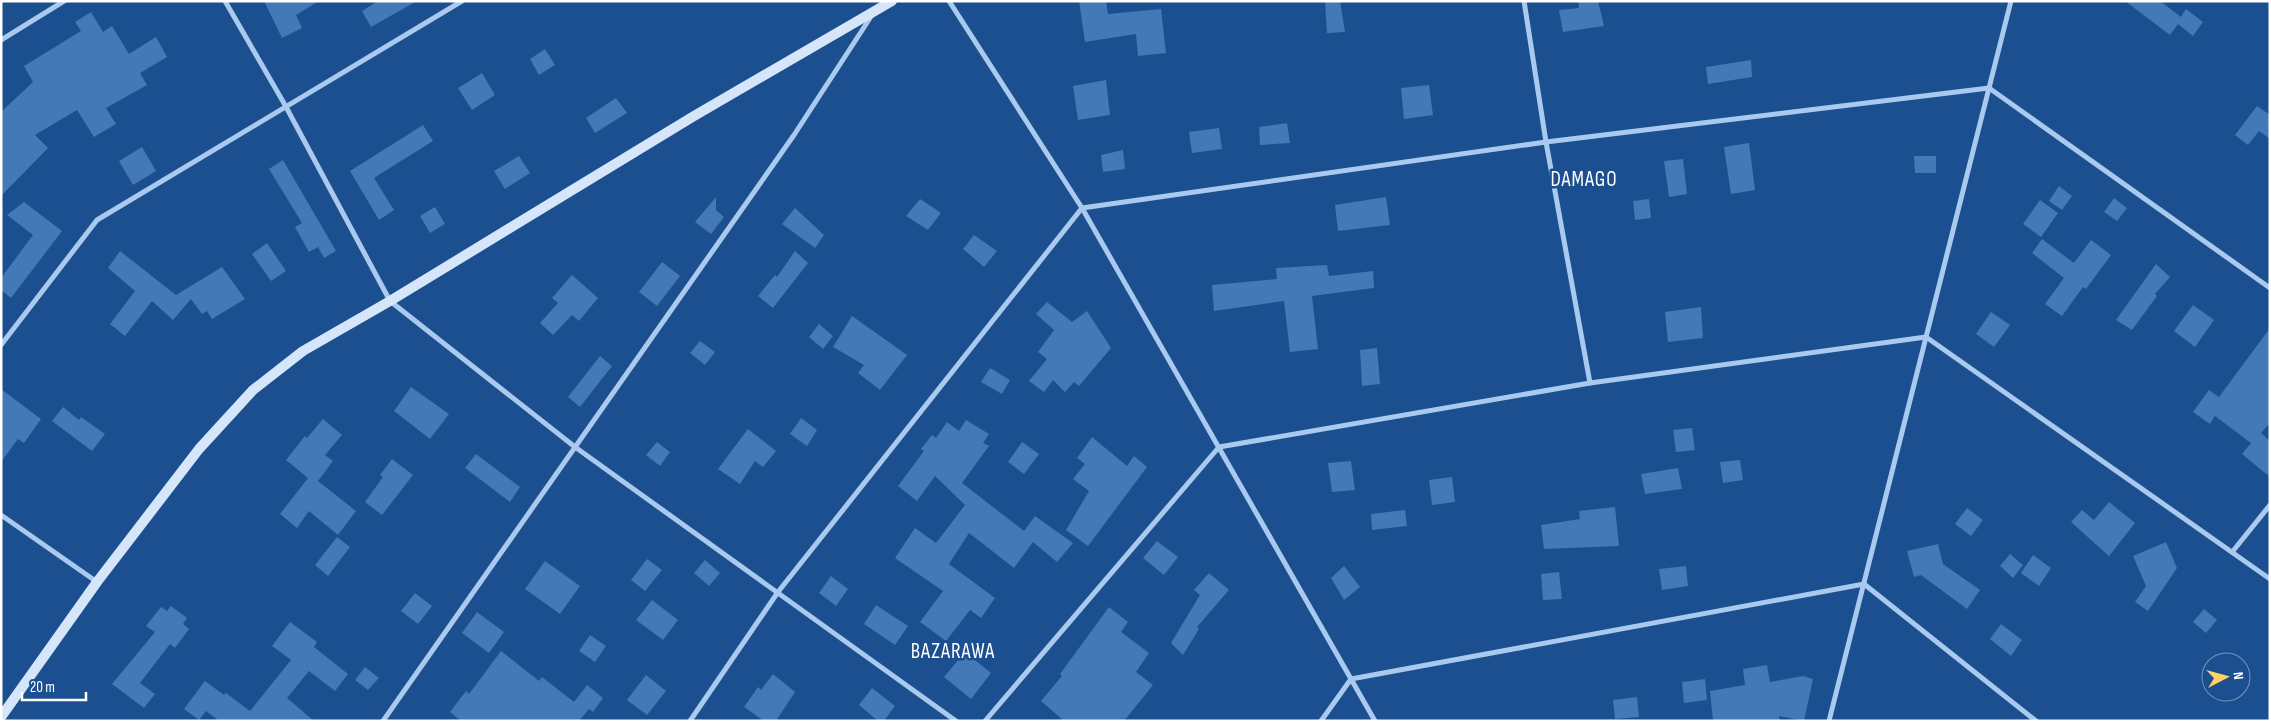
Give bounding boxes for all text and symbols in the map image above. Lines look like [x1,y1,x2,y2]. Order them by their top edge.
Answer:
district label: DAMAGO [1550,167,1618,192]
district label: BAZARAWA [911,639,995,664]
north arrow [2201,652,2251,702]
scale bar [22,670,86,702]
text: N [2230,671,2247,680]
text: 20 m [30,678,55,697]

